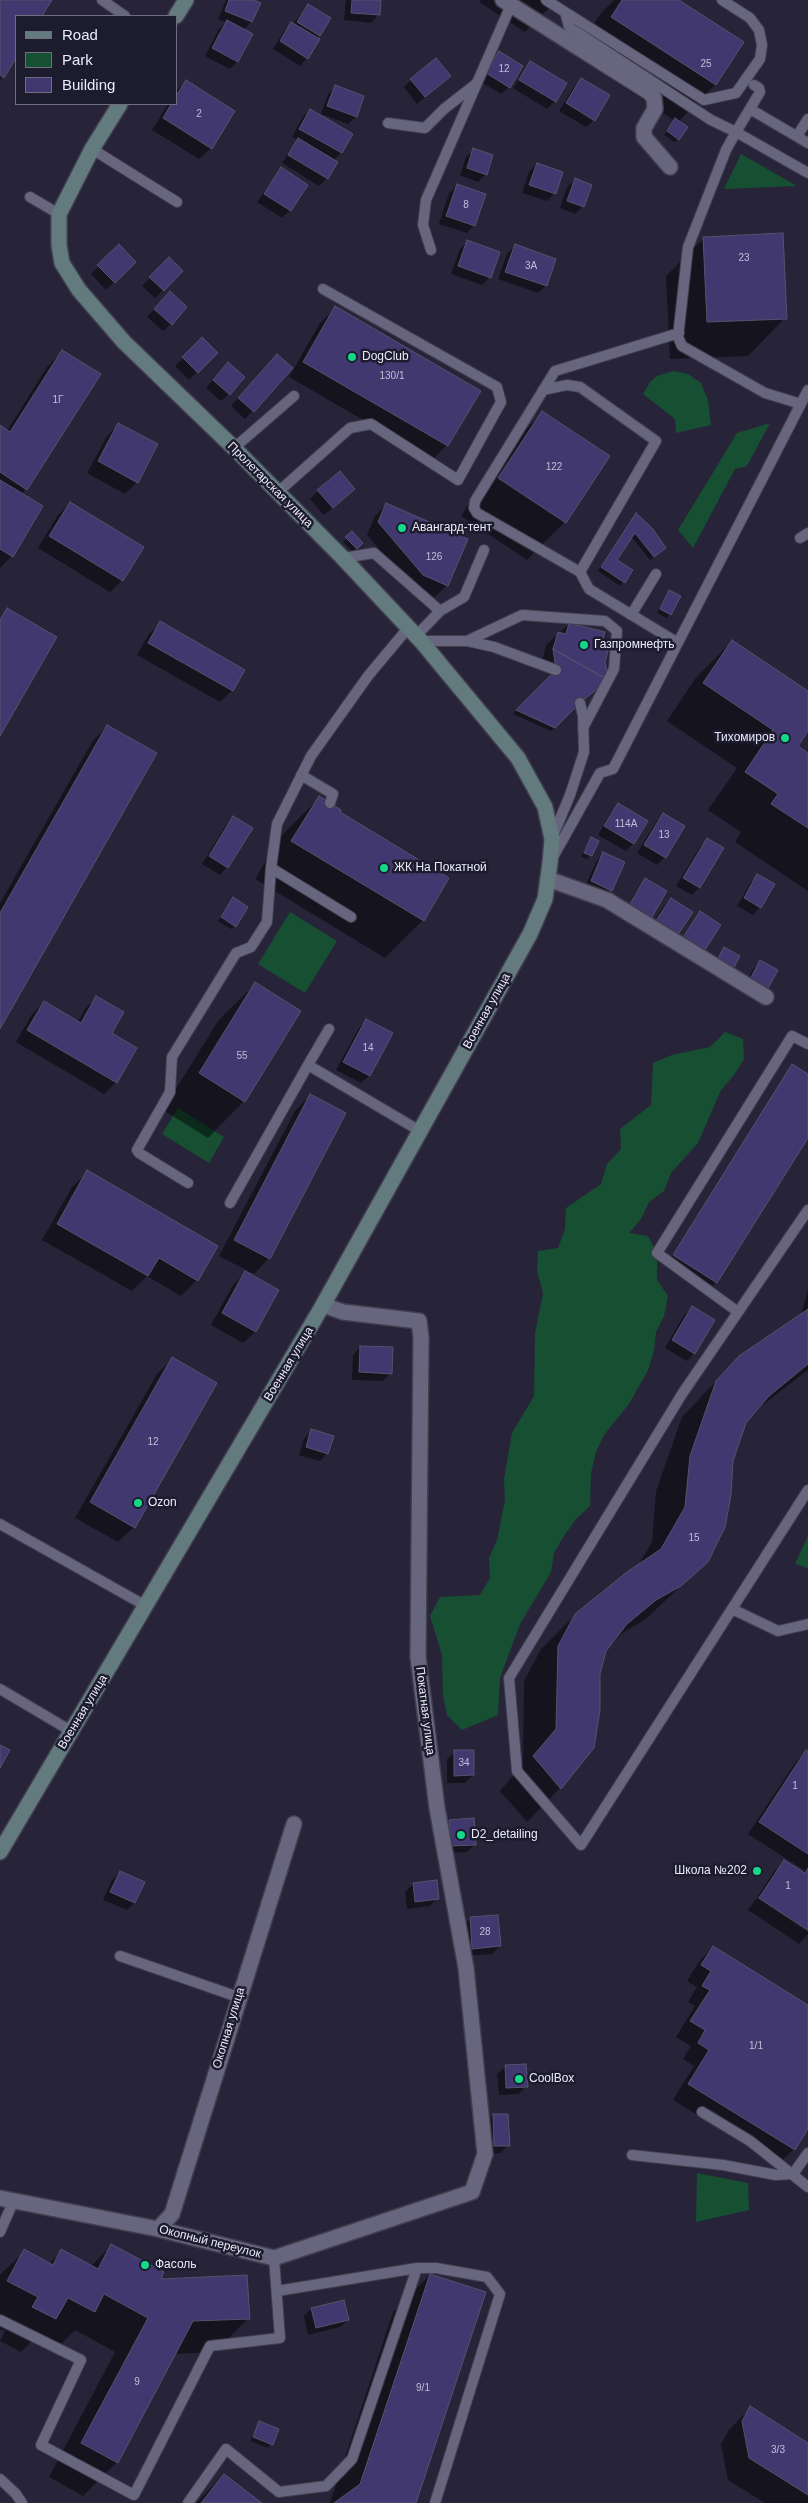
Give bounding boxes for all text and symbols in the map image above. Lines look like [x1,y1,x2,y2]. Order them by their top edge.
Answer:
legend [15,15,178,105]
text: Road [62,26,98,43]
text: Park [62,51,93,68]
house number: 25 [700,58,712,70]
house number: 12 [498,63,510,75]
text: Building [62,76,115,93]
house number: 2 [196,108,202,120]
house number: 8 [463,199,469,211]
house number: 23 [738,252,750,264]
house number: 3А [525,260,537,272]
place label: DogClub [362,350,409,364]
marker: DogClub [346,351,358,363]
house number: 130/1 [379,370,405,382]
house number: 1Г [53,394,63,406]
street label: Пролетарская улица [224,439,316,531]
house number: 122 [546,461,562,473]
place label: Авангард-тент [412,521,492,535]
marker: Авангард-тент [396,522,408,534]
house number: 126 [426,551,442,563]
place label: Газпромнефть [594,638,675,652]
marker: Газпромнефть [578,639,590,651]
place label: Тихомиров [714,731,775,745]
marker: Тихомиров [779,732,791,744]
house number: 114А [615,818,637,830]
house number: 13 [658,829,670,841]
place label: ЖК На Покатной [394,861,487,875]
marker: ЖК На Покатной [378,862,390,874]
street label: Военная улица [460,971,514,1051]
house number: 14 [362,1042,374,1054]
house number: 55 [236,1050,248,1062]
street label: Военная улица [261,1324,317,1404]
house number: 12 [147,1436,159,1448]
place label: Ozon [148,1496,177,1510]
marker: Ozon [132,1497,144,1509]
house number: 15 [688,1532,700,1544]
street label: Покатная улица [412,1666,438,1756]
street label: Военная улица [55,1672,111,1752]
house number: 34 [458,1757,470,1769]
house number: 1 [792,1780,798,1792]
place label: D2_detailing [471,1828,538,1842]
marker: D2_detailing [455,1829,467,1841]
place label: Школа №202 [674,1864,747,1878]
marker: Школа №202 [751,1865,763,1877]
house number: 1 [785,1880,791,1892]
house number: 28 [479,1926,491,1938]
street label: Окопная улица [210,1986,248,2070]
house number: 1/1 [749,2040,763,2052]
place label: CoolBox [529,2072,574,2086]
marker: CoolBox [513,2073,525,2085]
street label: Окопный переулок [158,2222,262,2262]
place label: Фасоль [155,2258,197,2272]
marker: Фасоль [139,2259,151,2271]
house number: 9 [134,2376,140,2388]
house number: 9/1 [416,2382,430,2394]
house number: 3/3 [771,2444,785,2456]

